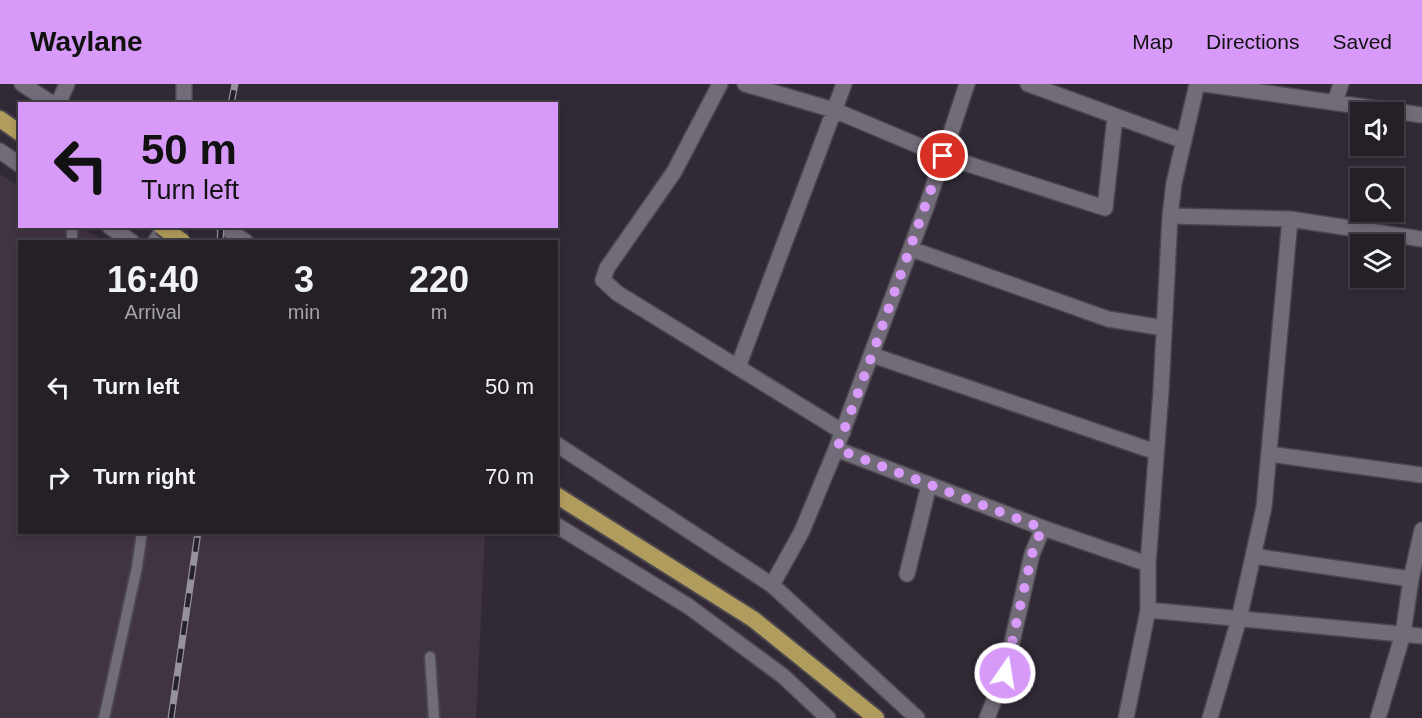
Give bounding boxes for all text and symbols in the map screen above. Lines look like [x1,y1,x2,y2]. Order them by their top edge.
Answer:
text: Waylane [30,26,143,57]
text: Map [1132,30,1173,53]
text: Directions [1206,30,1299,53]
text: Saved [1332,30,1392,53]
map controls [1350,102,1404,288]
button: sound [1350,102,1404,156]
icon: left [42,126,120,204]
text: 50 m [141,126,237,173]
pin [917,130,968,181]
icon: arrive [926,139,959,172]
button: search [1350,168,1404,222]
text: Turn left [141,175,239,205]
button: layers [1350,234,1404,288]
text: 16:40 [107,259,199,300]
text: 3 [294,259,314,300]
text: 220 [409,259,469,300]
text: Arrival [125,301,181,323]
text: min [288,301,320,323]
text: m [431,301,447,323]
icon: left [42,371,75,404]
text: Turn left [93,374,179,399]
text: 50 m [485,374,534,399]
icon: right [42,461,75,494]
text: Turn right [93,464,195,489]
text: 70 m [485,464,534,489]
position arrow [973,641,1037,705]

